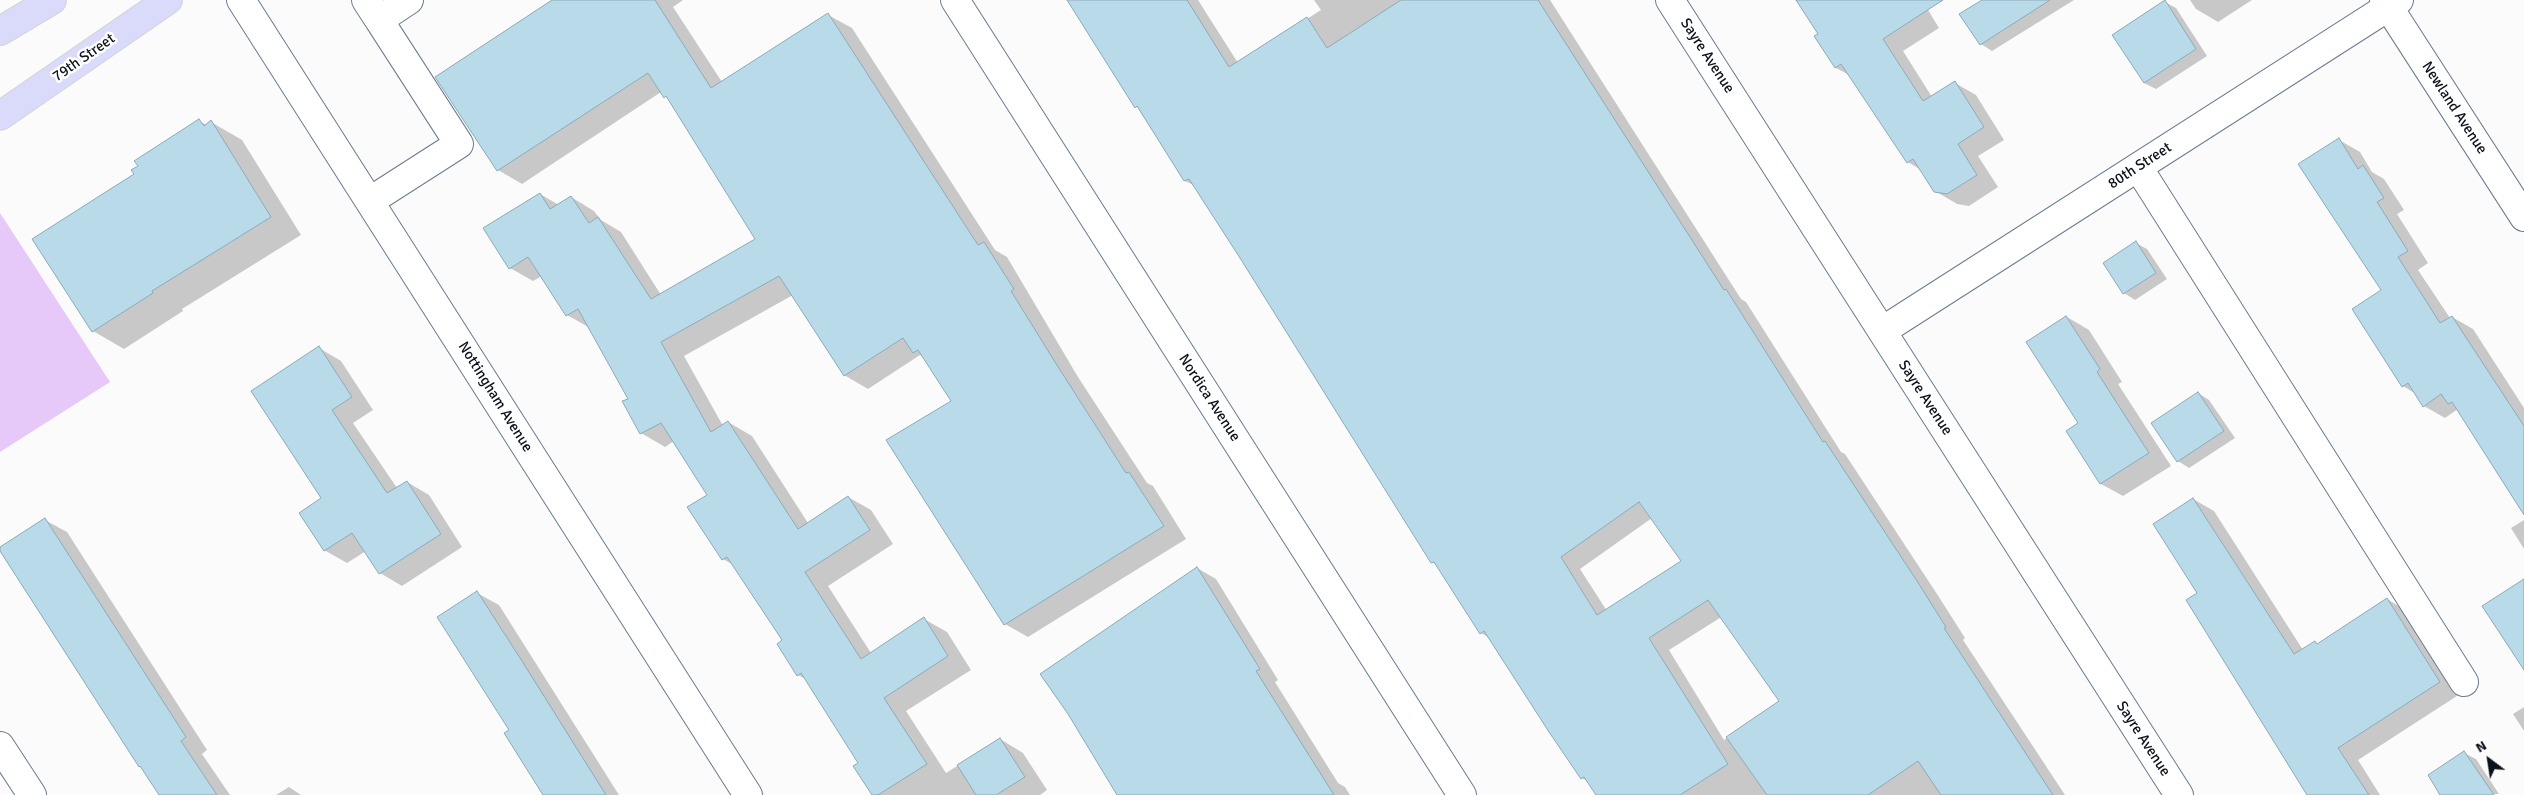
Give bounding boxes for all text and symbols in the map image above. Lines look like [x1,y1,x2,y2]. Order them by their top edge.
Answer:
street label: Sayre Avenue [1676,15,1738,97]
street label: 79th Street [49,30,119,86]
street label: Newland Avenue [2417,58,2491,158]
street label: 80th Street [2105,139,2175,193]
street label: Nottingham Avenue [454,339,536,455]
street label: Nordica Avenue [1174,351,1244,445]
street label: Sayre Avenue [1894,357,1956,439]
street label: Sayre Avenue [2112,698,2174,780]
north arrow [2464,735,2514,785]
text: N [2472,737,2490,757]

